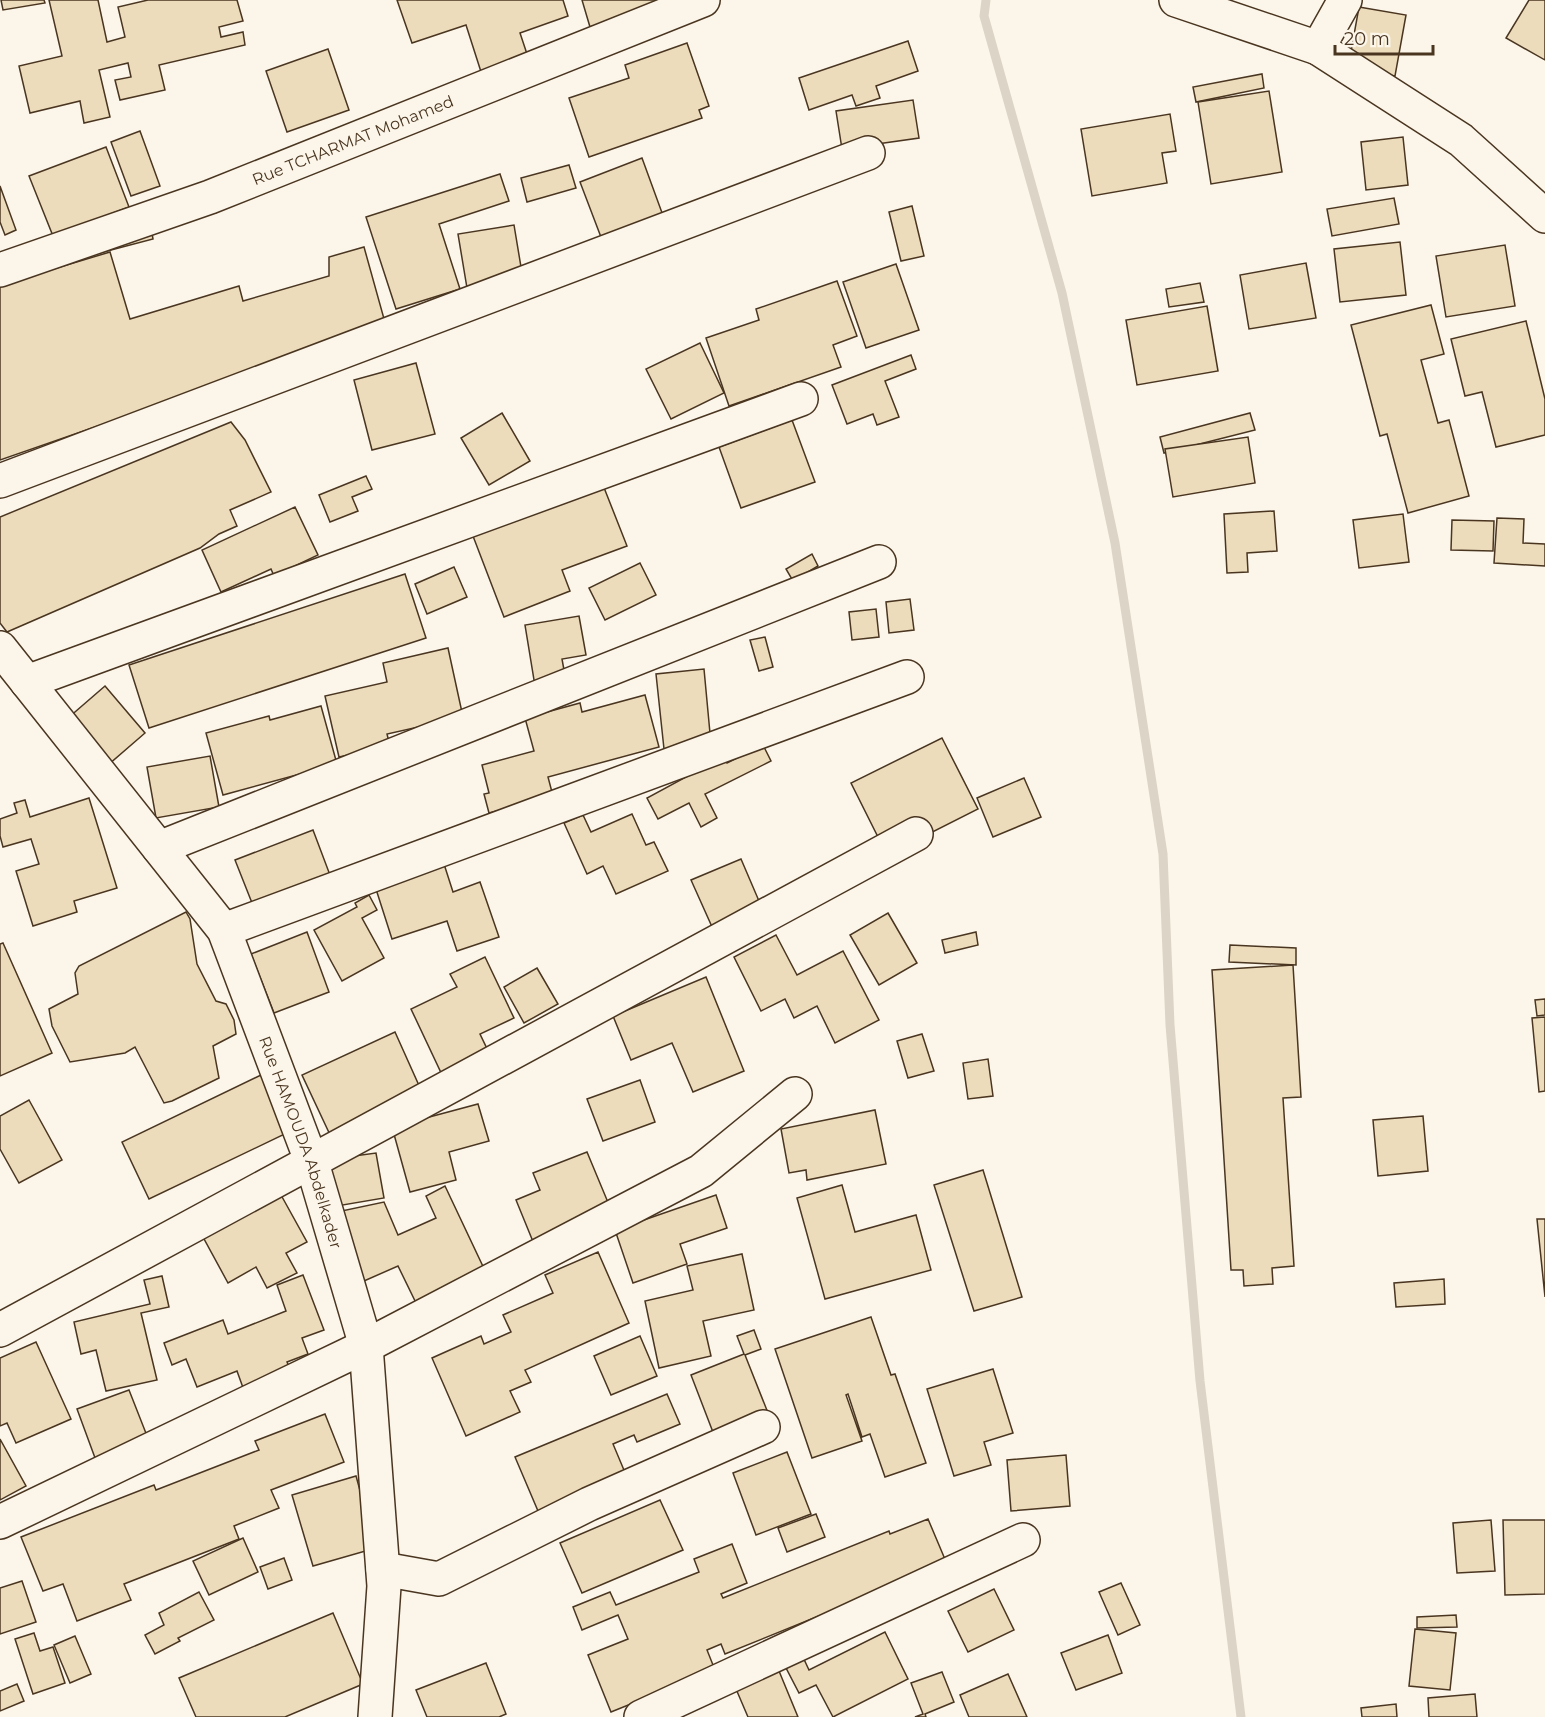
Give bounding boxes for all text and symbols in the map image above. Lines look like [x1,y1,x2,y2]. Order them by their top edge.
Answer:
scale bar [1335,18,1432,56]
text: 20 m [1344,28,1390,50]
street label: Rue TCHARMAT Mohamed [249,91,456,189]
street label: Rue HAMOUDA Abdelkader [255,1033,346,1251]

